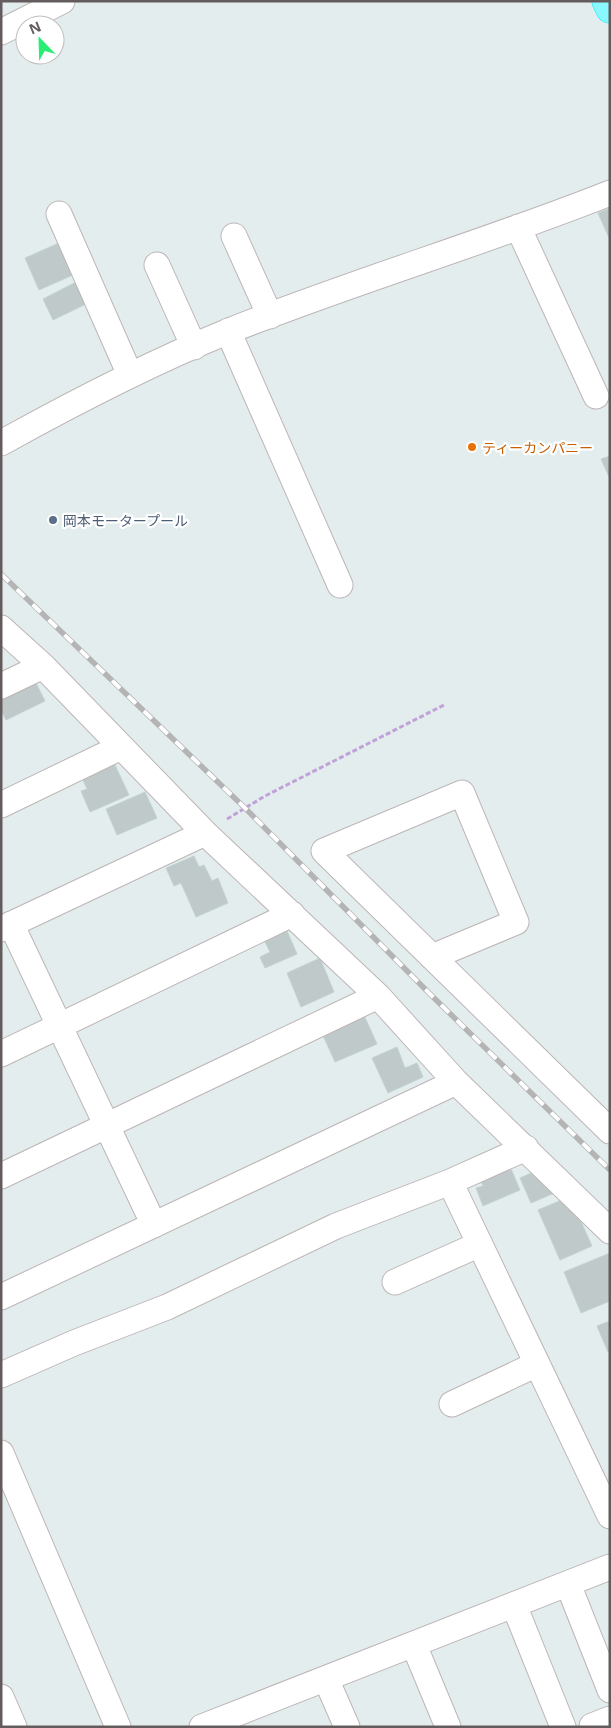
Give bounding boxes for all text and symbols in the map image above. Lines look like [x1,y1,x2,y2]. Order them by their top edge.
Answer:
north arrow [15,15,65,65]
text: N [26,17,44,39]
place label: ティーカンパニー [482,438,593,457]
marker: ティーカンパニー [466,441,478,453]
place label: 岡本モータープール [63,511,188,530]
marker: 岡本モータープール [47,514,59,526]

